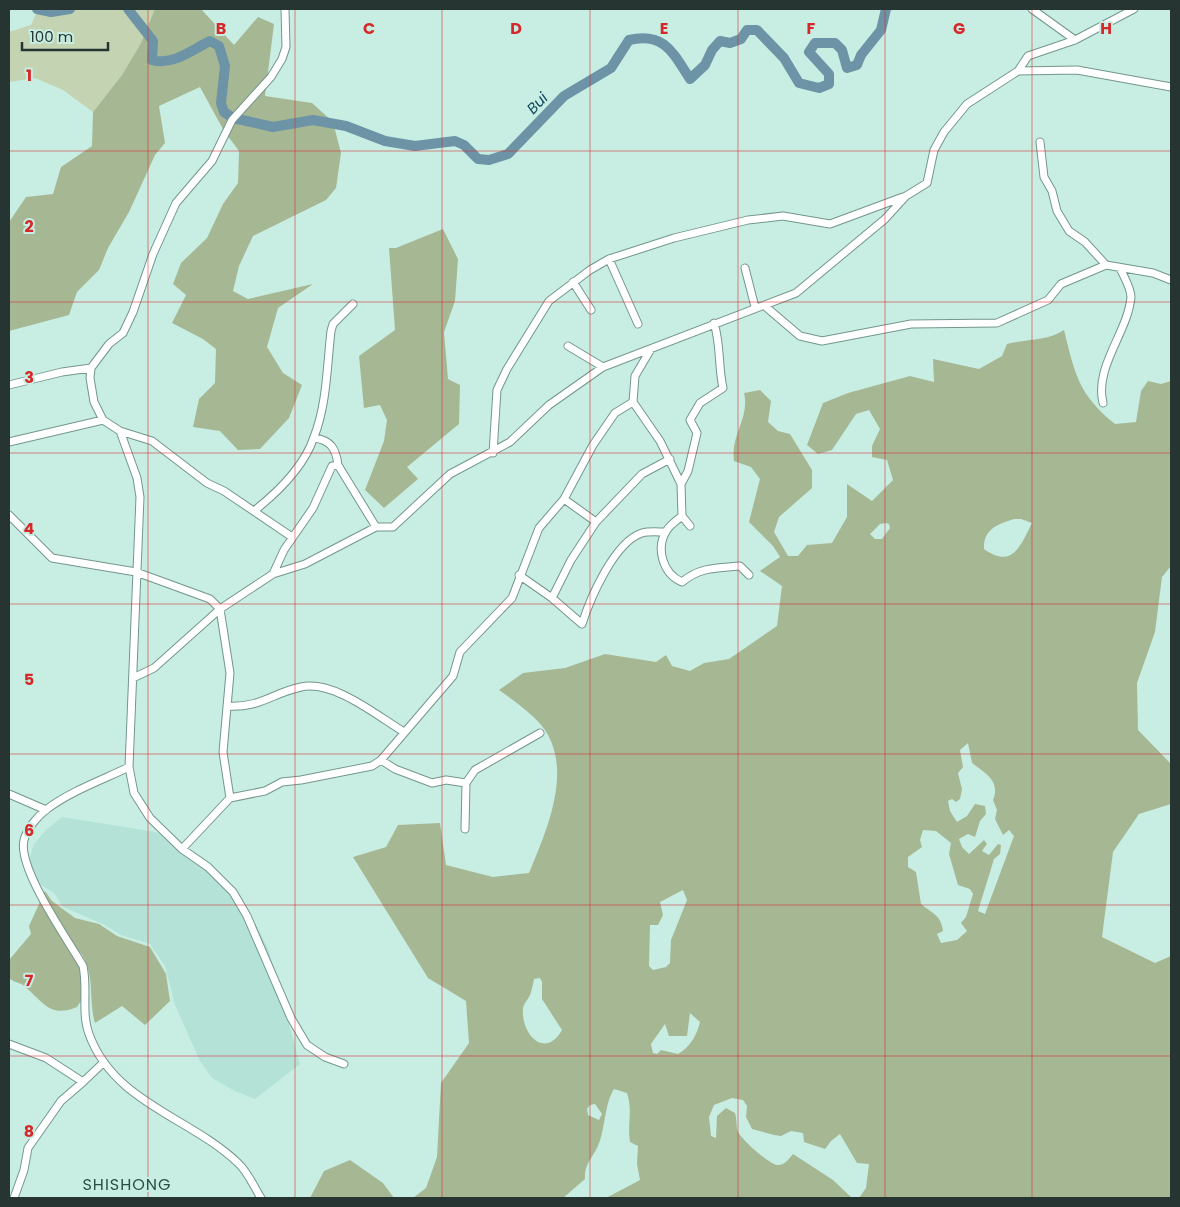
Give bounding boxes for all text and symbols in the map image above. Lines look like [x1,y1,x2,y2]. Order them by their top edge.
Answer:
text: B [216,17,226,40]
text: C [363,17,375,40]
text: D [510,17,522,40]
text: E [660,17,668,40]
text: F [807,17,816,40]
text: G [953,17,965,40]
text: H [1100,17,1112,40]
scale bar [22,20,109,52]
text: 100 m [30,26,73,47]
text: 1 [26,64,32,87]
water label: Bui [522,87,553,118]
text: 2 [24,215,34,238]
text: 3 [24,366,34,389]
text: 4 [24,517,35,540]
text: 5 [24,668,34,691]
text: 6 [24,819,34,842]
text: 7 [25,969,34,992]
text: 8 [24,1120,34,1143]
district label: SHISHONG [82,1173,172,1196]

